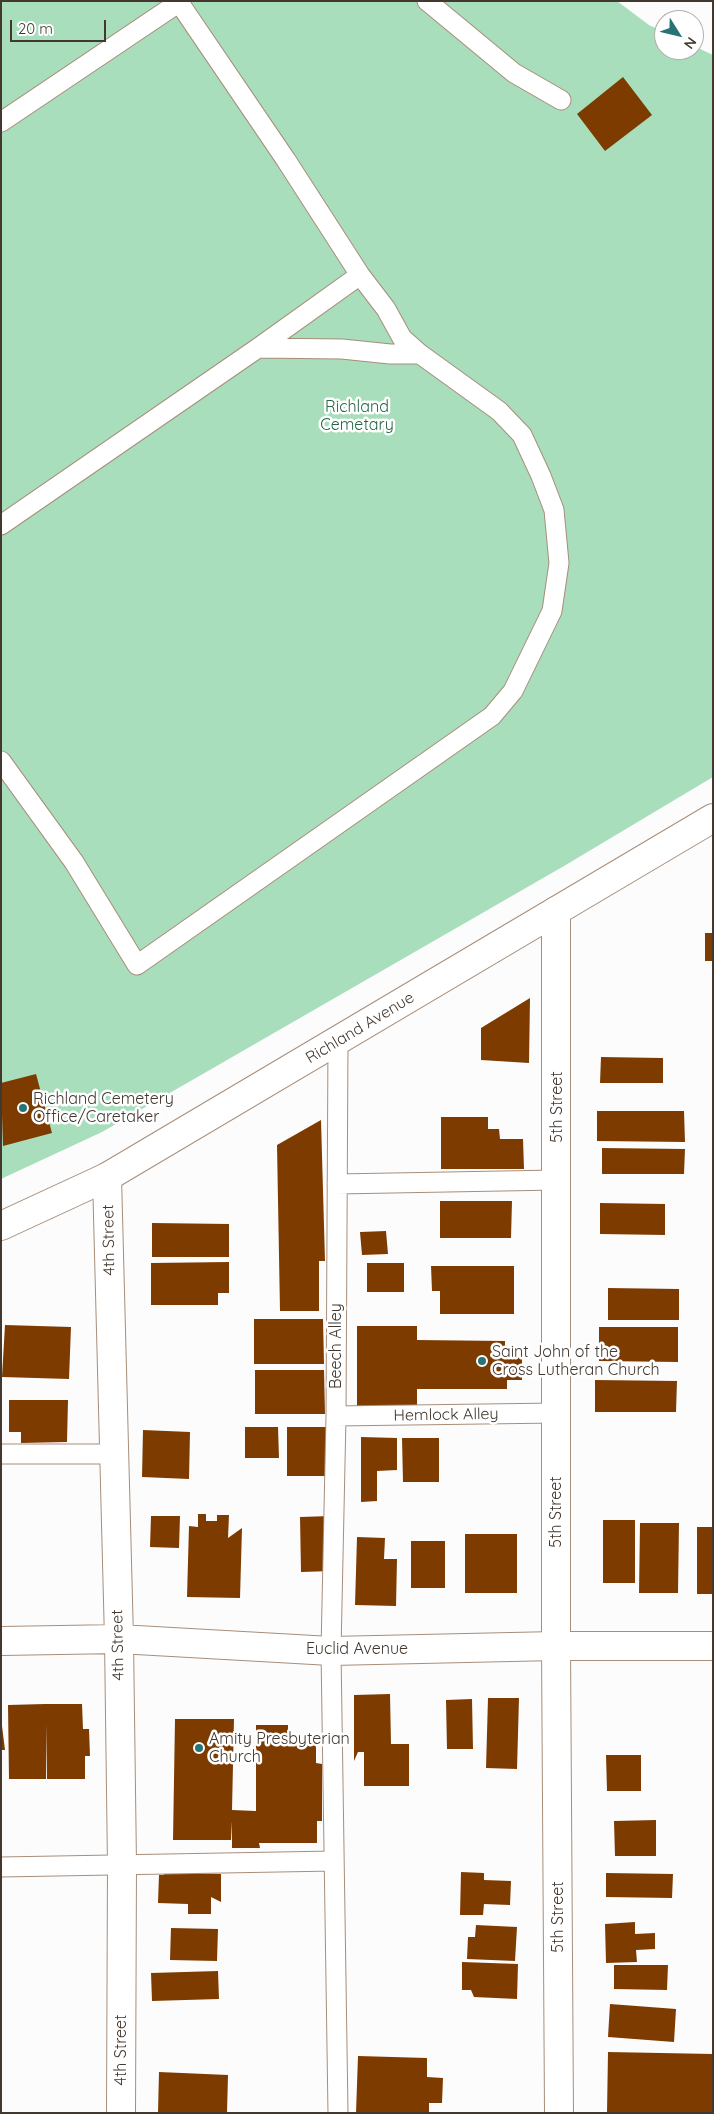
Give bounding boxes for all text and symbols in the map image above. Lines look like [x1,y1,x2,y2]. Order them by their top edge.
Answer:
scale bar [12,10,109,42]
north arrow [654,10,704,60]
text: 20 m [18,19,53,38]
text: N [680,34,701,53]
park label: Richland Cemetary [320,397,394,435]
street label: Richland Avenue [302,988,418,1068]
street label: 5th Street [547,1071,567,1143]
place label: Richland Cemetery Office/Caretaker [33,1089,174,1127]
marker: Richland Cemetery Office/Caretaker [17,1102,29,1114]
street label: 4th Street [99,1204,119,1276]
street label: Beech Alley [326,1303,346,1389]
place label: Saint John of the Cross Lutheran Church [492,1342,660,1380]
marker: Saint John of the Cross Lutheran Church [476,1355,488,1367]
street label: Hemlock Alley [393,1404,499,1426]
street label: 5th Street [546,1476,566,1548]
street label: 4th Street [108,1609,128,1681]
street label: Euclid Avenue [306,1639,408,1659]
place label: Amity Presbyterian Church [209,1729,350,1767]
marker: Amity Presbyterian Church [193,1742,205,1754]
street label: 5th Street [548,1881,568,1953]
street label: 4th Street [111,2014,131,2086]

